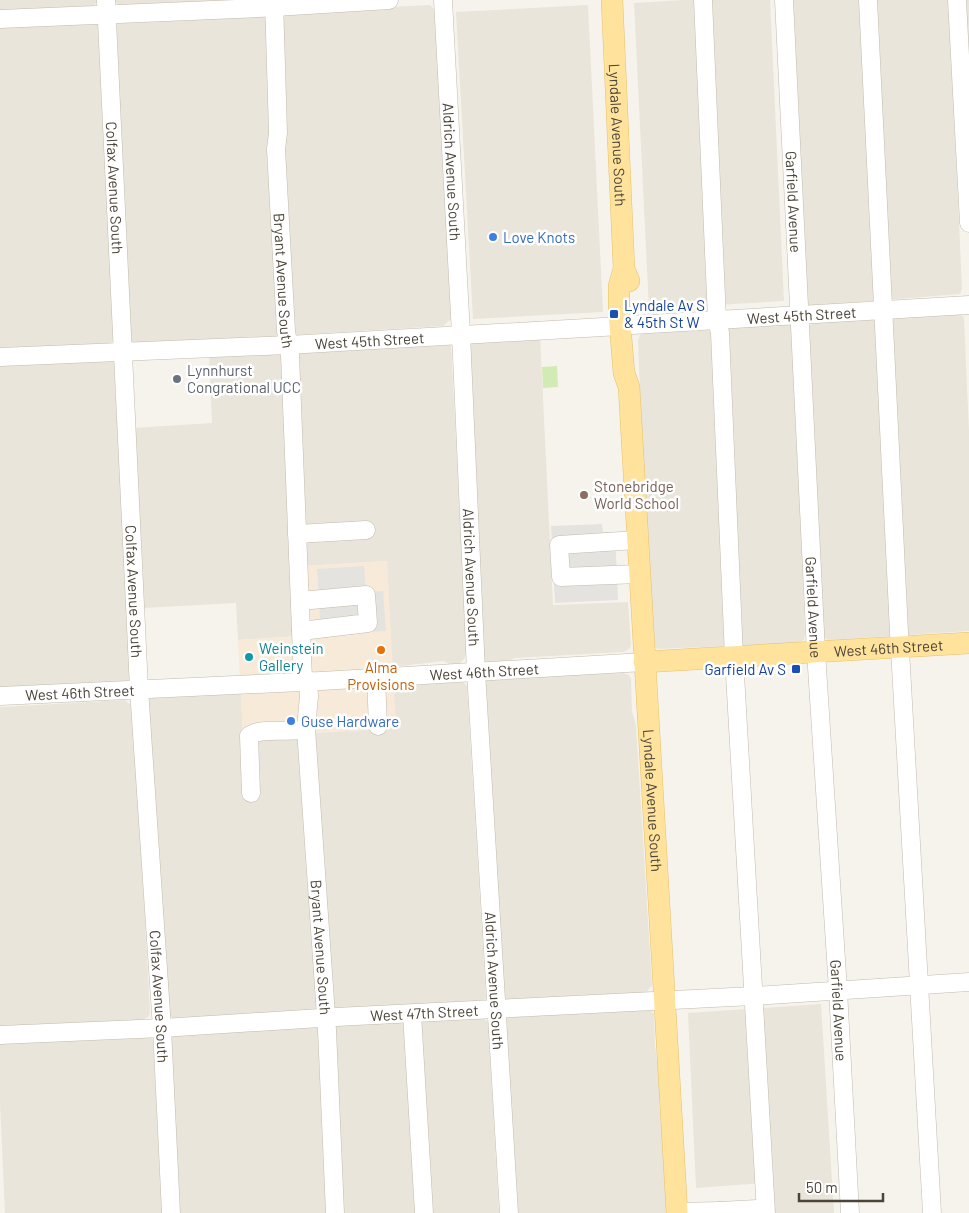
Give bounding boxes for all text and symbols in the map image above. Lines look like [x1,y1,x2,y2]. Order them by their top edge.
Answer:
street label: Lyndale Avenue South [606,63,630,207]
street label: Aldrich Avenue South [440,102,465,241]
street label: Colfax Avenue South [103,121,127,255]
street label: Garfield Avenue [782,150,805,253]
street label: Bryant Avenue South [271,212,298,350]
place label: Love Knots [503,228,575,246]
marker: Love Knots [487,231,499,243]
place label: Lyndale Av S & 45th St W [624,296,705,331]
street label: West 45th Street [746,303,857,327]
marker: Lyndale Av S & 45th St W [608,308,620,320]
street label: West 45th Street [314,328,425,352]
place label: Lynnhurst Congrational UCC [187,361,301,396]
marker: Lynnhurst Congrational UCC [171,373,183,385]
place label: Stonebridge World School [594,477,679,512]
marker: Stonebridge World School [578,489,590,501]
street label: Aldrich Avenue South [460,508,484,647]
street label: Colfax Avenue South [122,524,146,658]
street label: Garfield Avenue [802,556,825,659]
street label: West 46th Street [833,636,944,660]
place label: Weinstein Gallery [259,639,324,674]
marker: Alma Provisions [375,644,387,656]
marker: Weinstein Gallery [243,651,255,663]
place label: Alma Provisions [347,658,415,693]
street label: West 46th Street [429,659,540,684]
place label: Garfield Av S [704,660,786,678]
marker: Garfield Av S [790,663,802,675]
street label: West 46th Street [25,681,135,704]
place label: Guse Hardware [301,712,399,730]
marker: Guse Hardware [285,715,297,727]
street label: Lyndale Avenue South [640,729,666,872]
street label: Bryant Avenue South [308,879,335,1016]
street label: Aldrich Avenue South [482,911,508,1050]
street label: Colfax Avenue South [146,930,173,1063]
street label: Garfield Avenue [827,959,851,1062]
street label: West 47th Street [370,1001,479,1024]
scale bar [799,1170,883,1202]
text: 50 m [806,1178,838,1196]

